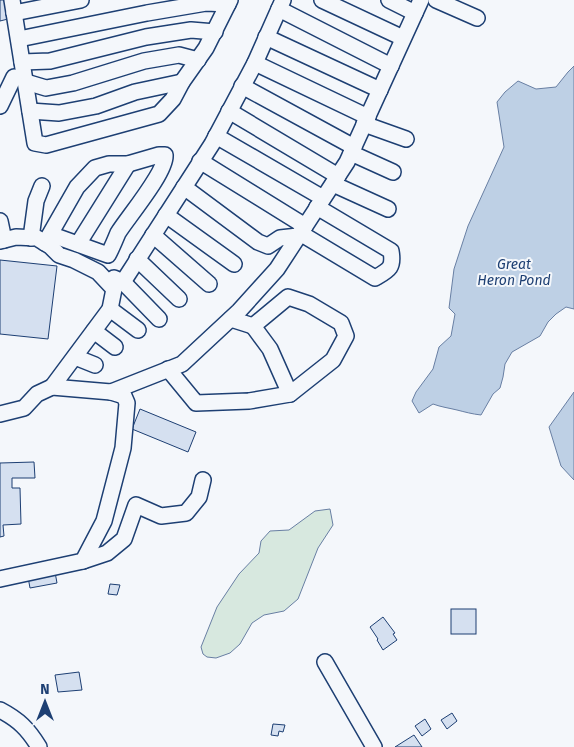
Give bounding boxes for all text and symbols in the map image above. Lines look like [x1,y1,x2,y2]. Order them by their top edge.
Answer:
water label: Great Heron Pond [477,256,551,289]
north arrow [20,677,70,727]
text: N [40,681,50,698]

